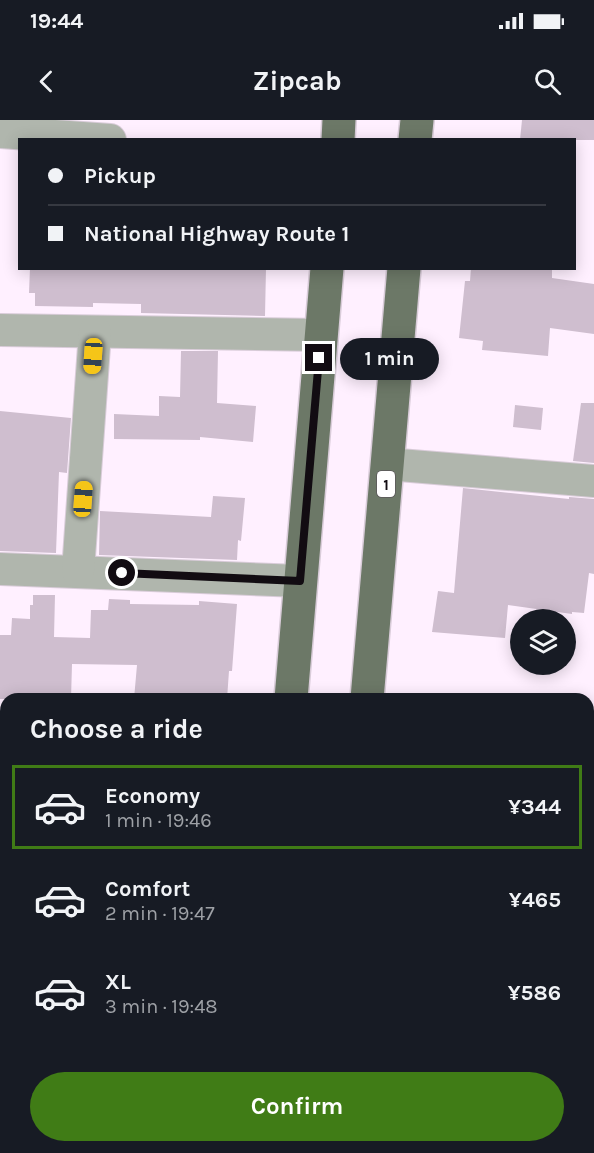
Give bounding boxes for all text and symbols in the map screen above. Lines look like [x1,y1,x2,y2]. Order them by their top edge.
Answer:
text: 19:44 [30,8,83,34]
icon: back [30,65,63,98]
text: Zipcab [253,65,341,97]
icon: search [531,65,564,98]
text: Pickup [84,163,156,189]
text: National Highway Route 1 [84,221,349,247]
car [83,337,103,375]
callout: 1 min [340,337,439,379]
route end [305,344,332,371]
text: 1 min [364,347,415,370]
road number: 1 [377,471,395,497]
car [73,480,93,518]
route start [108,559,135,586]
map controls [510,609,576,675]
button: layers [510,609,576,675]
text: Choose a ride [30,713,203,745]
icon: car [33,780,87,834]
text: Economy [105,783,200,809]
text: ¥344 [508,794,561,820]
text: 1 min · 19:46 [105,809,212,832]
icon: car [33,873,87,927]
text: Comfort [105,876,190,902]
text: ¥465 [509,887,561,913]
text: 2 min · 19:47 [105,902,215,925]
icon: car [33,966,87,1020]
text: XL [105,969,131,995]
text: ¥586 [508,980,561,1006]
text: 3 min · 19:48 [105,995,218,1018]
button: Confirm [30,1072,564,1141]

